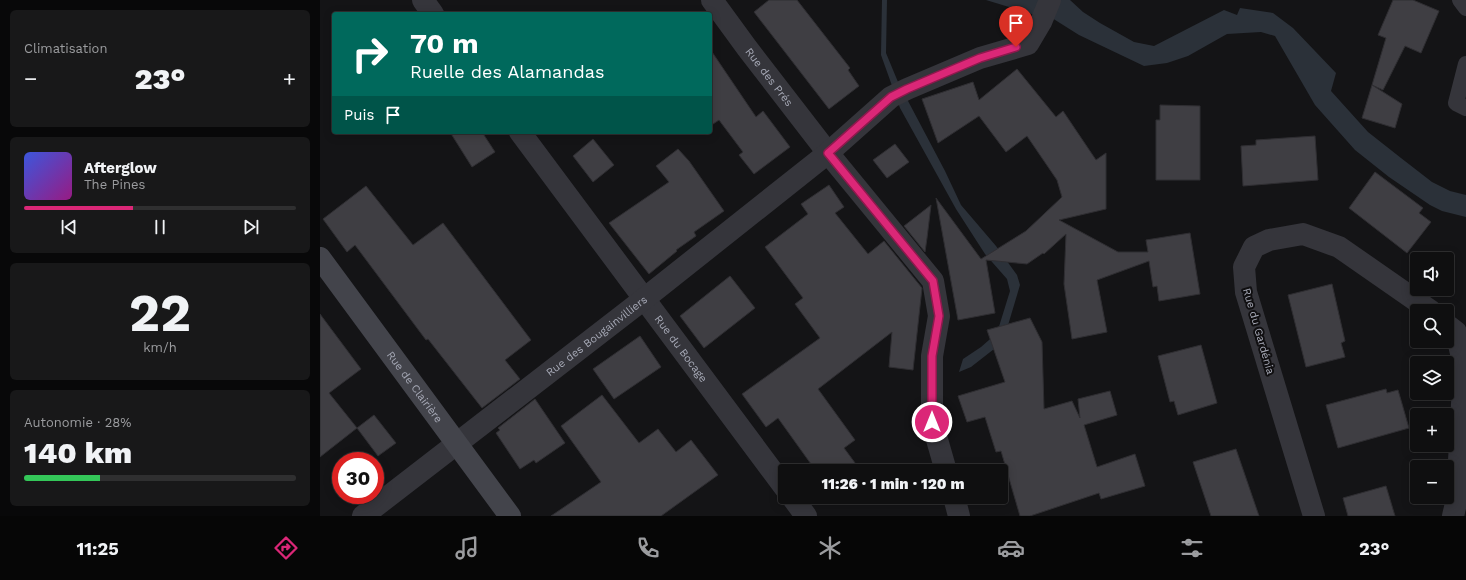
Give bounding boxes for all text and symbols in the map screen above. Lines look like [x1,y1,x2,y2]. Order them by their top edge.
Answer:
pin [999,6,1033,47]
icon: arrive [1005,12,1027,34]
text: 70 m [410,27,479,60]
icon: right [344,28,396,80]
text: Climatisation [24,41,107,56]
street label: Rue des Prés [742,46,796,109]
text: 23° [134,61,186,96]
text: Ruelle des Alamandas [410,61,604,82]
text: − [24,66,37,91]
text: + [283,66,296,91]
icon: arrive [382,104,404,126]
text: Puis [344,106,374,124]
text: Afterglow [84,159,157,177]
text: The Pines [84,177,145,192]
icon: previous [58,216,80,238]
icon: pause [149,216,171,238]
icon: next [240,216,262,238]
map controls [1410,252,1454,504]
button: sound [1410,252,1454,296]
text: 22 [129,283,191,344]
street label: Rue du Gardénia [1240,286,1277,376]
street label: Rue des Bougainvilliers [544,293,650,379]
button: search [1410,304,1454,348]
street label: Rue du Bocage [652,313,710,385]
text: km/h [143,340,177,355]
street label: Rue de Clairière [384,349,445,425]
button: layers [1410,356,1454,400]
position arrow [911,401,953,443]
button: + [1410,408,1454,452]
text: Autonomie · 28% [24,415,131,430]
text: 140 km [24,435,132,470]
speed limit sign: 30 [332,452,384,504]
button: − [1410,460,1454,504]
text: 11:26 · 1 min · 120 m [822,475,964,493]
icon: directions [272,534,300,562]
icon: music [453,534,481,562]
icon: phone [634,534,662,562]
icon: climate [816,534,844,562]
icon: car [997,534,1025,562]
icon: filters [1178,534,1206,562]
text: 11:25 [77,538,119,559]
text: 23° [1359,538,1389,559]

